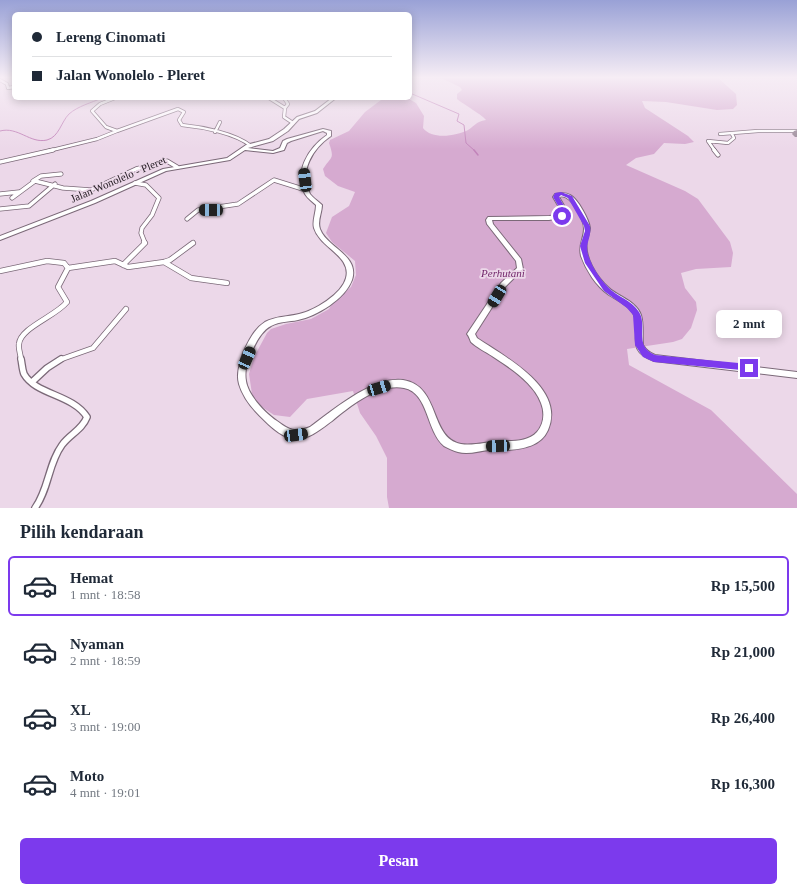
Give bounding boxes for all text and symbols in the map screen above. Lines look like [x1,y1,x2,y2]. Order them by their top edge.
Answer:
text: Lereng Cinomati [56,29,165,45]
text: Jalan Wonolelo - Pleret [56,67,205,83]
street label: Jalan Wonolelo - Pleret [68,153,168,205]
car [298,167,312,193]
car [199,204,223,216]
route start [553,207,571,225]
park label: Perhutani [480,267,525,279]
car [486,283,508,309]
callout: 2 mnt [716,310,782,338]
text: 2 mnt [733,316,765,331]
car [237,345,257,371]
route end [740,359,758,377]
car [366,379,392,397]
car [283,427,309,443]
car [486,440,510,452]
text: Pilih kendaraan [20,522,144,542]
icon: car [22,568,58,604]
text: Hemat [70,570,113,586]
text: Rp 15,500 [711,578,775,594]
text: 1 mnt · 18:58 [70,587,140,602]
icon: car [22,634,58,670]
text: Nyaman [70,636,124,652]
text: Rp 21,000 [711,644,775,660]
text: 2 mnt · 18:59 [70,653,140,668]
icon: car [22,700,58,736]
text: XL [70,702,91,718]
text: Rp 26,400 [711,710,775,726]
text: 3 mnt · 19:00 [70,719,140,734]
icon: car [22,766,58,802]
text: Moto [70,768,104,784]
text: Rp 16,300 [711,776,775,792]
text: 4 mnt · 19:01 [70,785,140,800]
button: Pesan [20,838,777,884]

